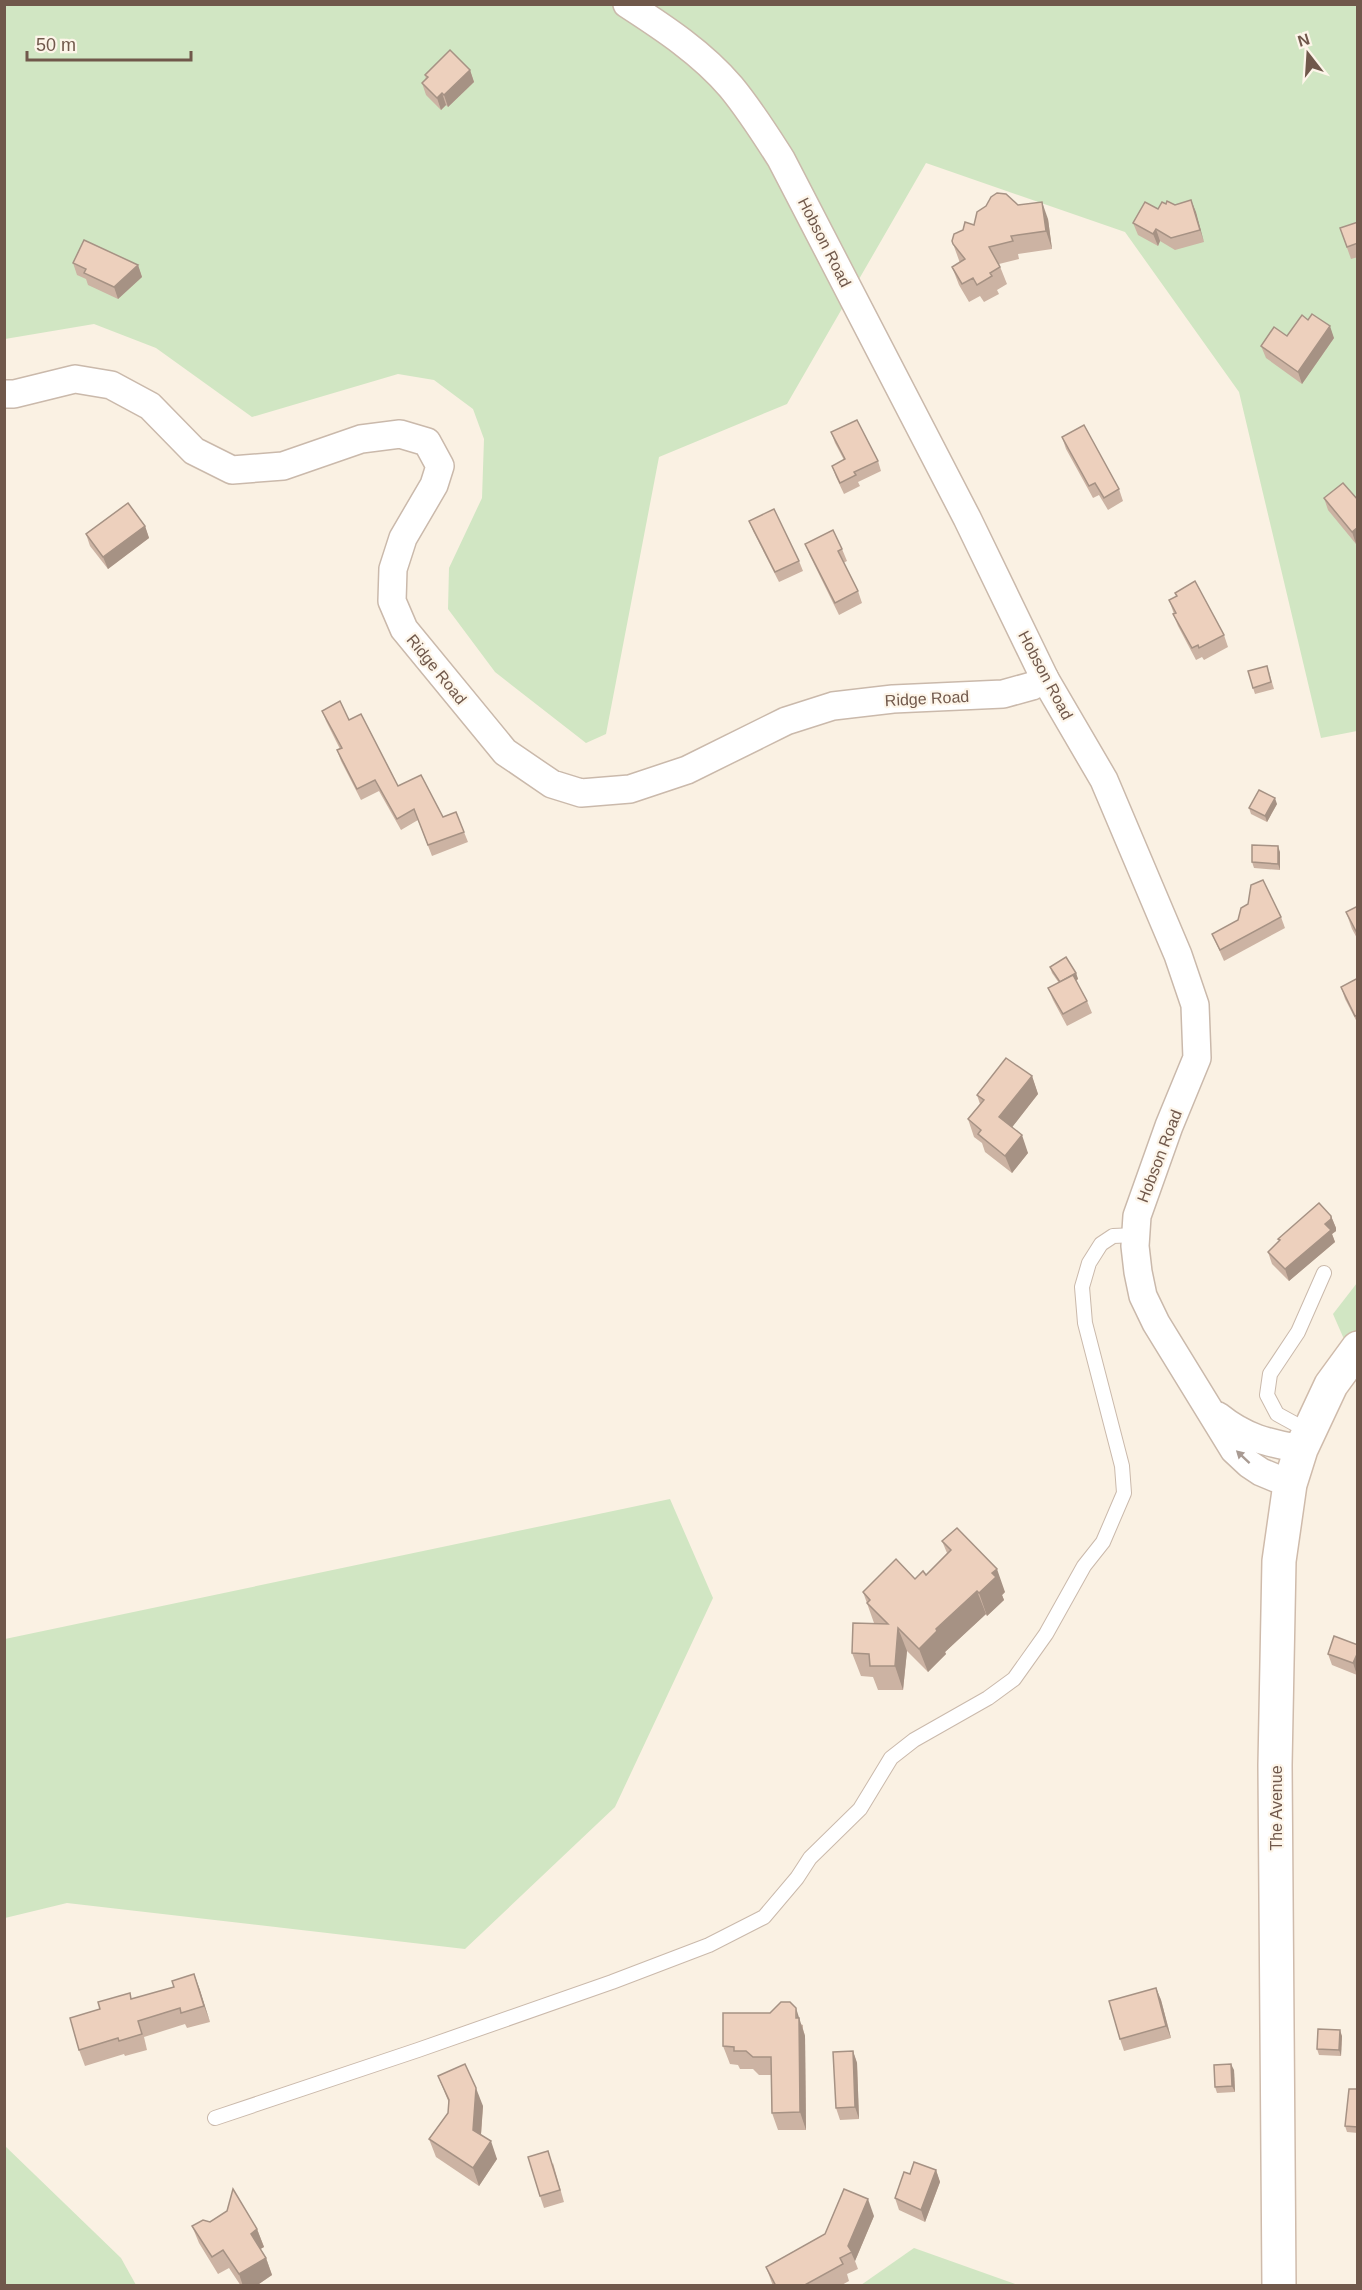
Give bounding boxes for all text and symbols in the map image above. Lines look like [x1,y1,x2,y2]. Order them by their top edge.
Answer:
scale bar [27,24,190,62]
north arrow [1278,24,1338,84]
text: N [1296,30,1312,50]
text: 50 m [36,35,76,55]
street label: Hobson Road [795,195,854,290]
street label: Hobson Road [1015,628,1076,722]
street label: Ridge Road [403,631,470,707]
street label: Ridge Road [884,688,970,709]
street label: Hobson Road [1134,1107,1185,1205]
one-way arrow [1235,1450,1250,1464]
street label: The Avenue [1268,1765,1285,1851]

